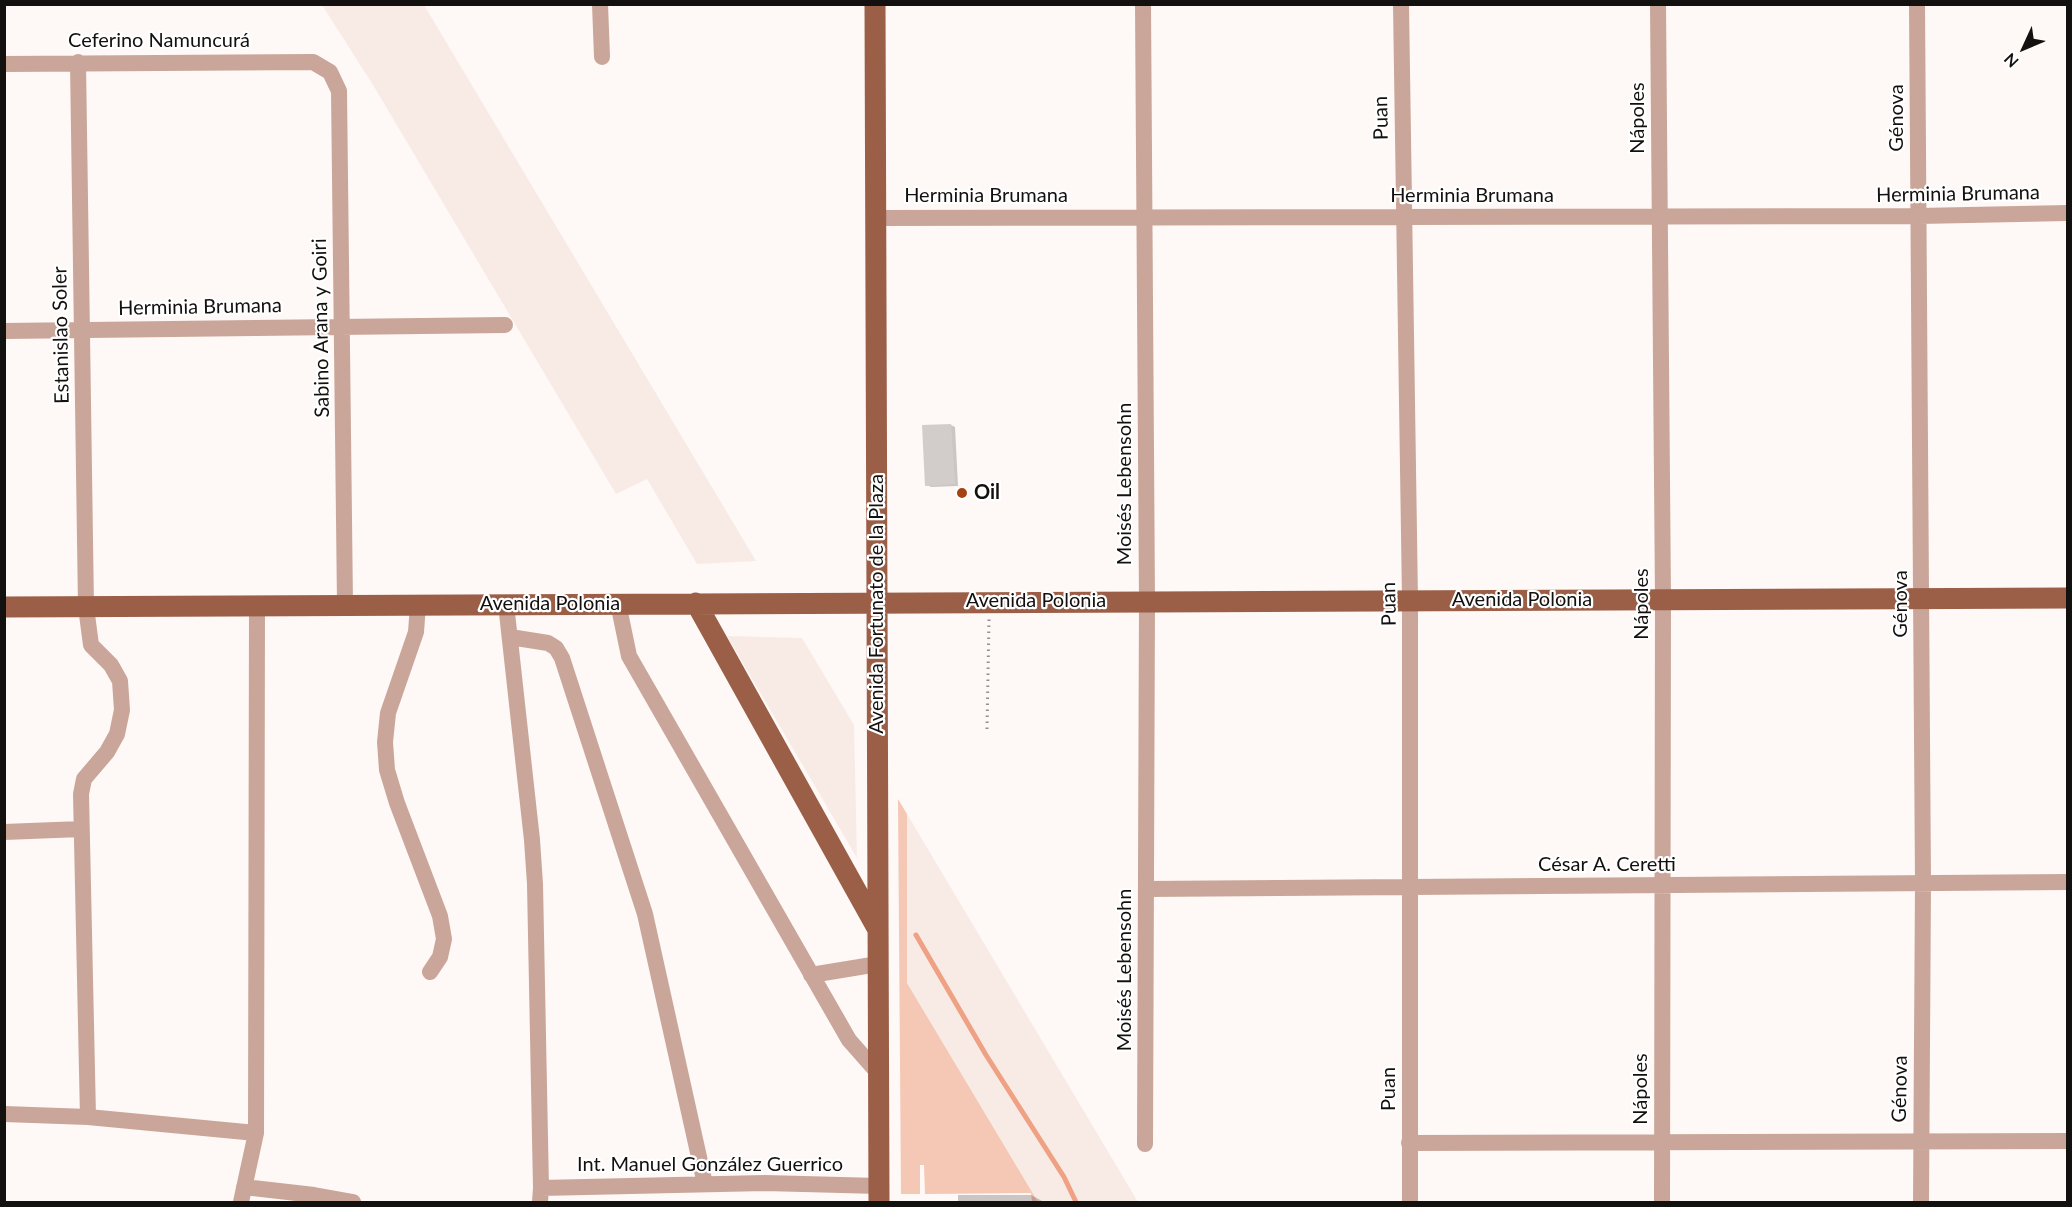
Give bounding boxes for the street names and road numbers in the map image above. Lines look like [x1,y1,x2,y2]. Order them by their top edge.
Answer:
street label: Ceferino Namuncurá [68,29,250,53]
street label: Nápoles [1626,82,1650,154]
street label: Génova [1885,84,1909,152]
street label: Puan [1369,96,1393,140]
street label: Herminia Brumana [1876,181,2040,207]
street label: Herminia Brumana [904,184,1068,208]
street label: Herminia Brumana [1390,184,1554,208]
street label: Sabino Arana y Goiri [307,238,335,418]
street label: Estanislao Soler [48,266,74,404]
street label: Herminia Brumana [118,294,282,320]
street label: Moisés Lebensohn [1113,403,1137,565]
street label: Avenida Fortunato de la Plaza [865,474,889,734]
street label: Nápoles [1630,568,1654,640]
street label: Génova [1889,570,1913,638]
street label: Puan [1377,582,1401,626]
street label: Avenida Polonia [1452,588,1592,612]
street label: Avenida Polonia [966,589,1106,613]
street label: Avenida Polonia [480,592,620,616]
street label: César A. Ceretti [1538,853,1676,877]
street label: Moisés Lebensohn [1113,889,1137,1051]
street label: Nápoles [1629,1053,1653,1125]
street label: Génova [1887,1055,1913,1123]
street label: Puan [1377,1067,1401,1111]
street label: Int. Manuel González Guerrico [577,1153,843,1177]

